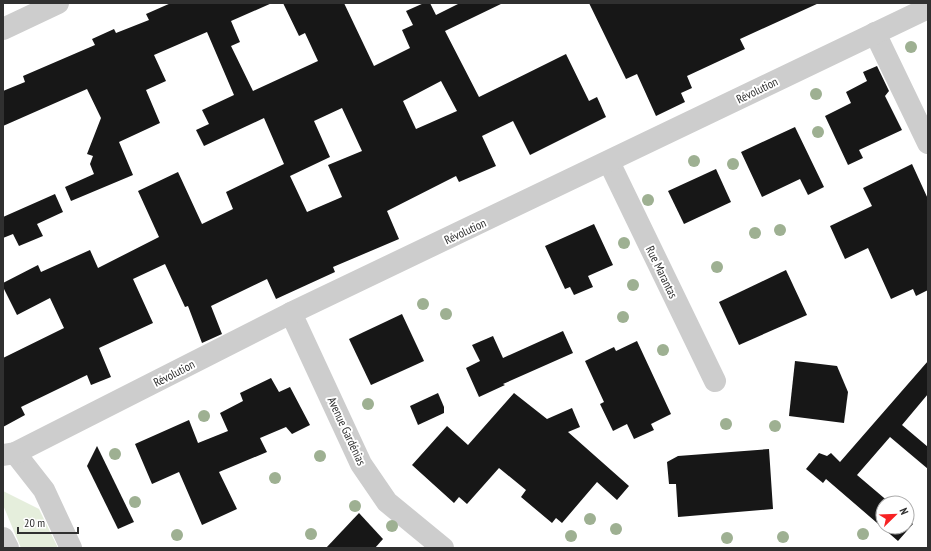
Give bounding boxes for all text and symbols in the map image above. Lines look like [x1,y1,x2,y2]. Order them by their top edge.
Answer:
street label: Révolution [734,74,780,106]
street label: Révolution [442,215,488,247]
street label: Rue Marantas [643,243,681,301]
street label: Révolution [151,356,197,390]
street label: Avenue Gardénias [325,394,369,468]
north arrow [875,495,915,535]
text: N [897,506,912,517]
scale bar [18,509,78,535]
text: 20 m [24,515,45,530]

